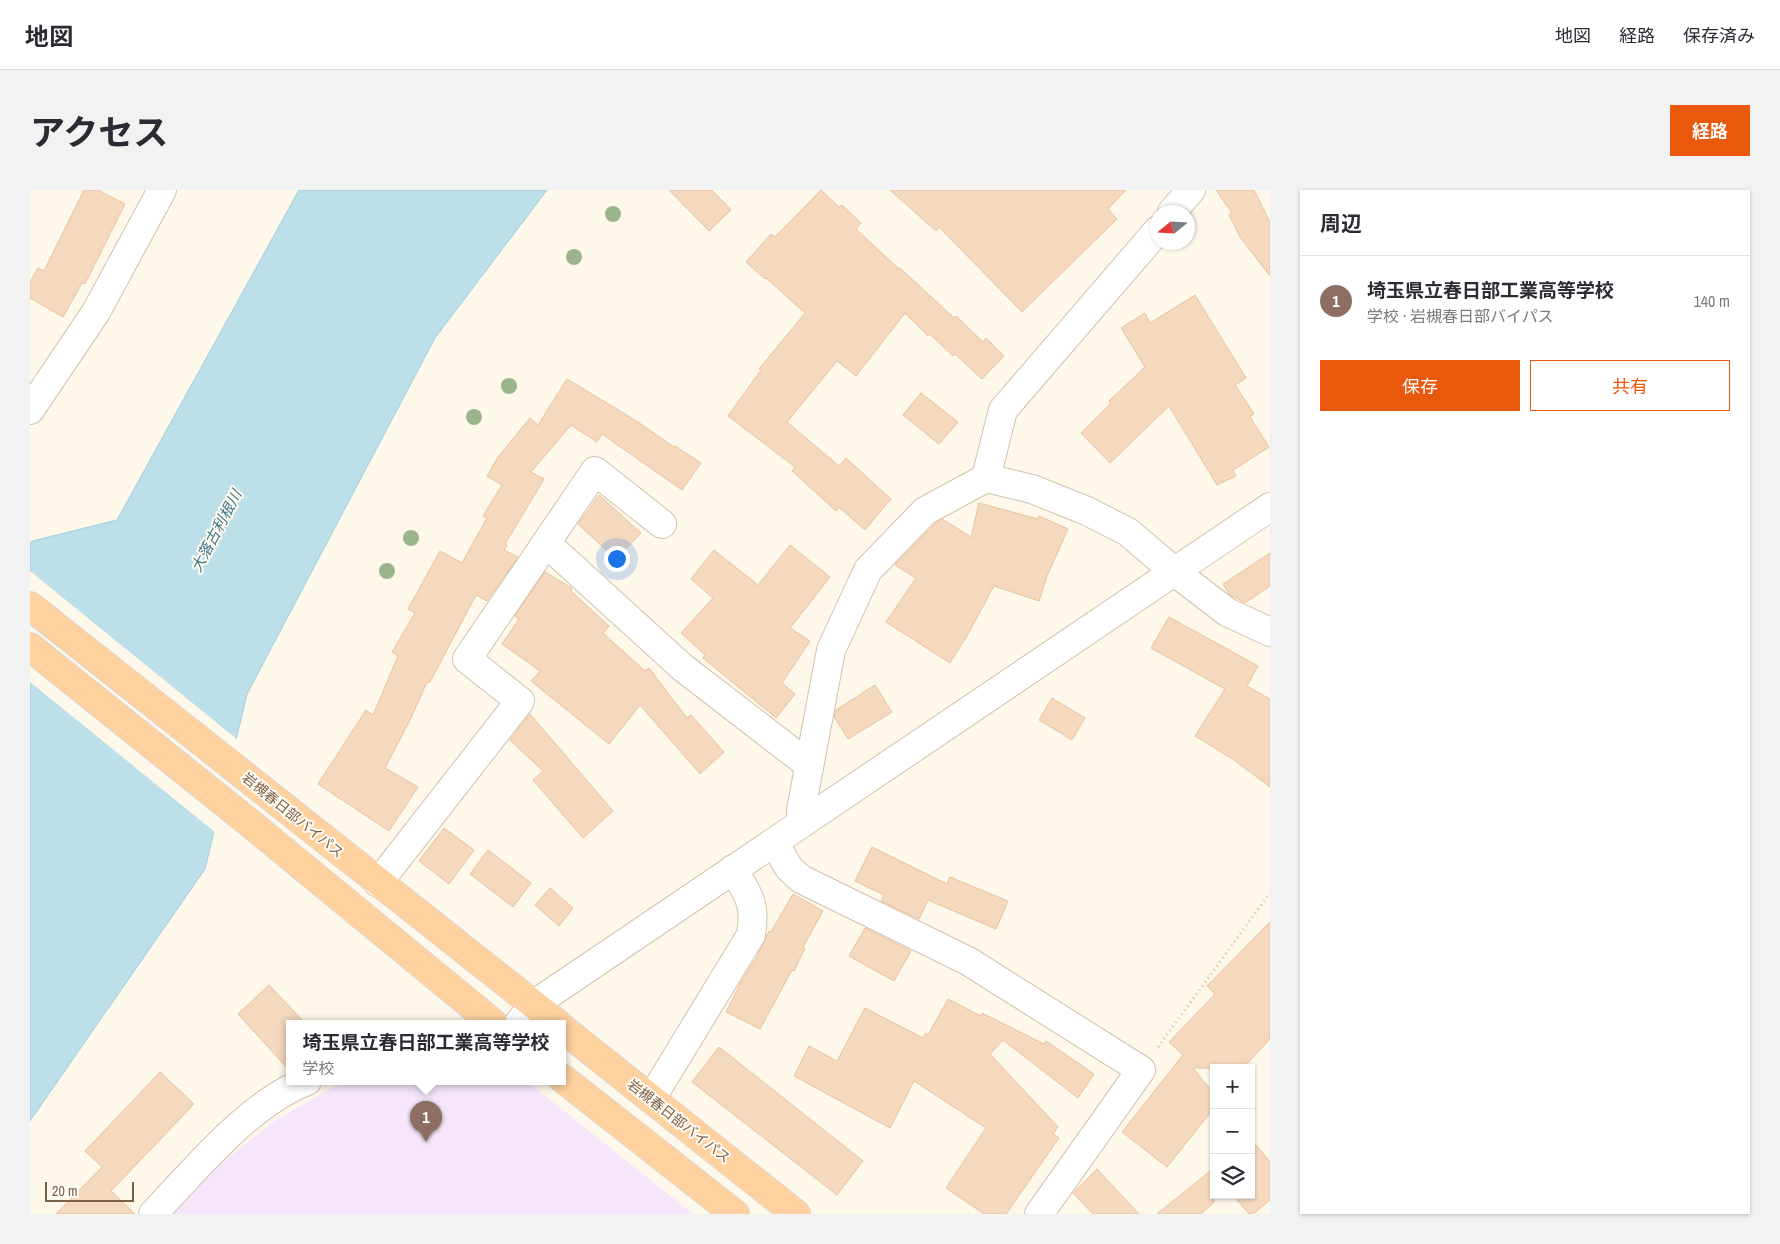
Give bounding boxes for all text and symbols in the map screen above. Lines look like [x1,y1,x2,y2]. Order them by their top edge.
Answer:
text: 地図 [25,20,73,52]
text: 地図 [1555,23,1591,48]
text: 経路 [1619,23,1655,48]
text: 保存済み [1683,23,1755,48]
button: 経路 [1670,105,1750,156]
text: アクセス [30,109,168,156]
north arrow [1150,205,1195,250]
text: 周辺 [1320,209,1362,238]
text: 埼玉県立春日部工業高等学校 [1367,277,1614,303]
text: 1 [1332,290,1340,312]
text: 140 m [1694,290,1730,312]
text: 学校 · 岩槻春日部バイパス [1367,305,1554,327]
button: 保存 [1320,360,1520,411]
button: 共有 [1530,360,1730,411]
water label: 大落古利根川 [186,485,247,576]
your location [604,546,630,572]
street label: 岩槻春日部バイパス [238,768,348,862]
popup [286,1020,566,1085]
text: 埼玉県立春日部工業高等学校 [302,1029,550,1055]
text: 学校 [302,1057,335,1079]
map controls [1210,1064,1255,1199]
button: + [1210,1064,1255,1109]
street label: 岩槻春日部バイパス [624,1075,734,1167]
pin: 1 [410,1101,442,1142]
button: − [1210,1109,1255,1154]
button: layers [1210,1154,1255,1199]
scale bar [45,1179,134,1202]
text: 20 m [52,1182,78,1200]

